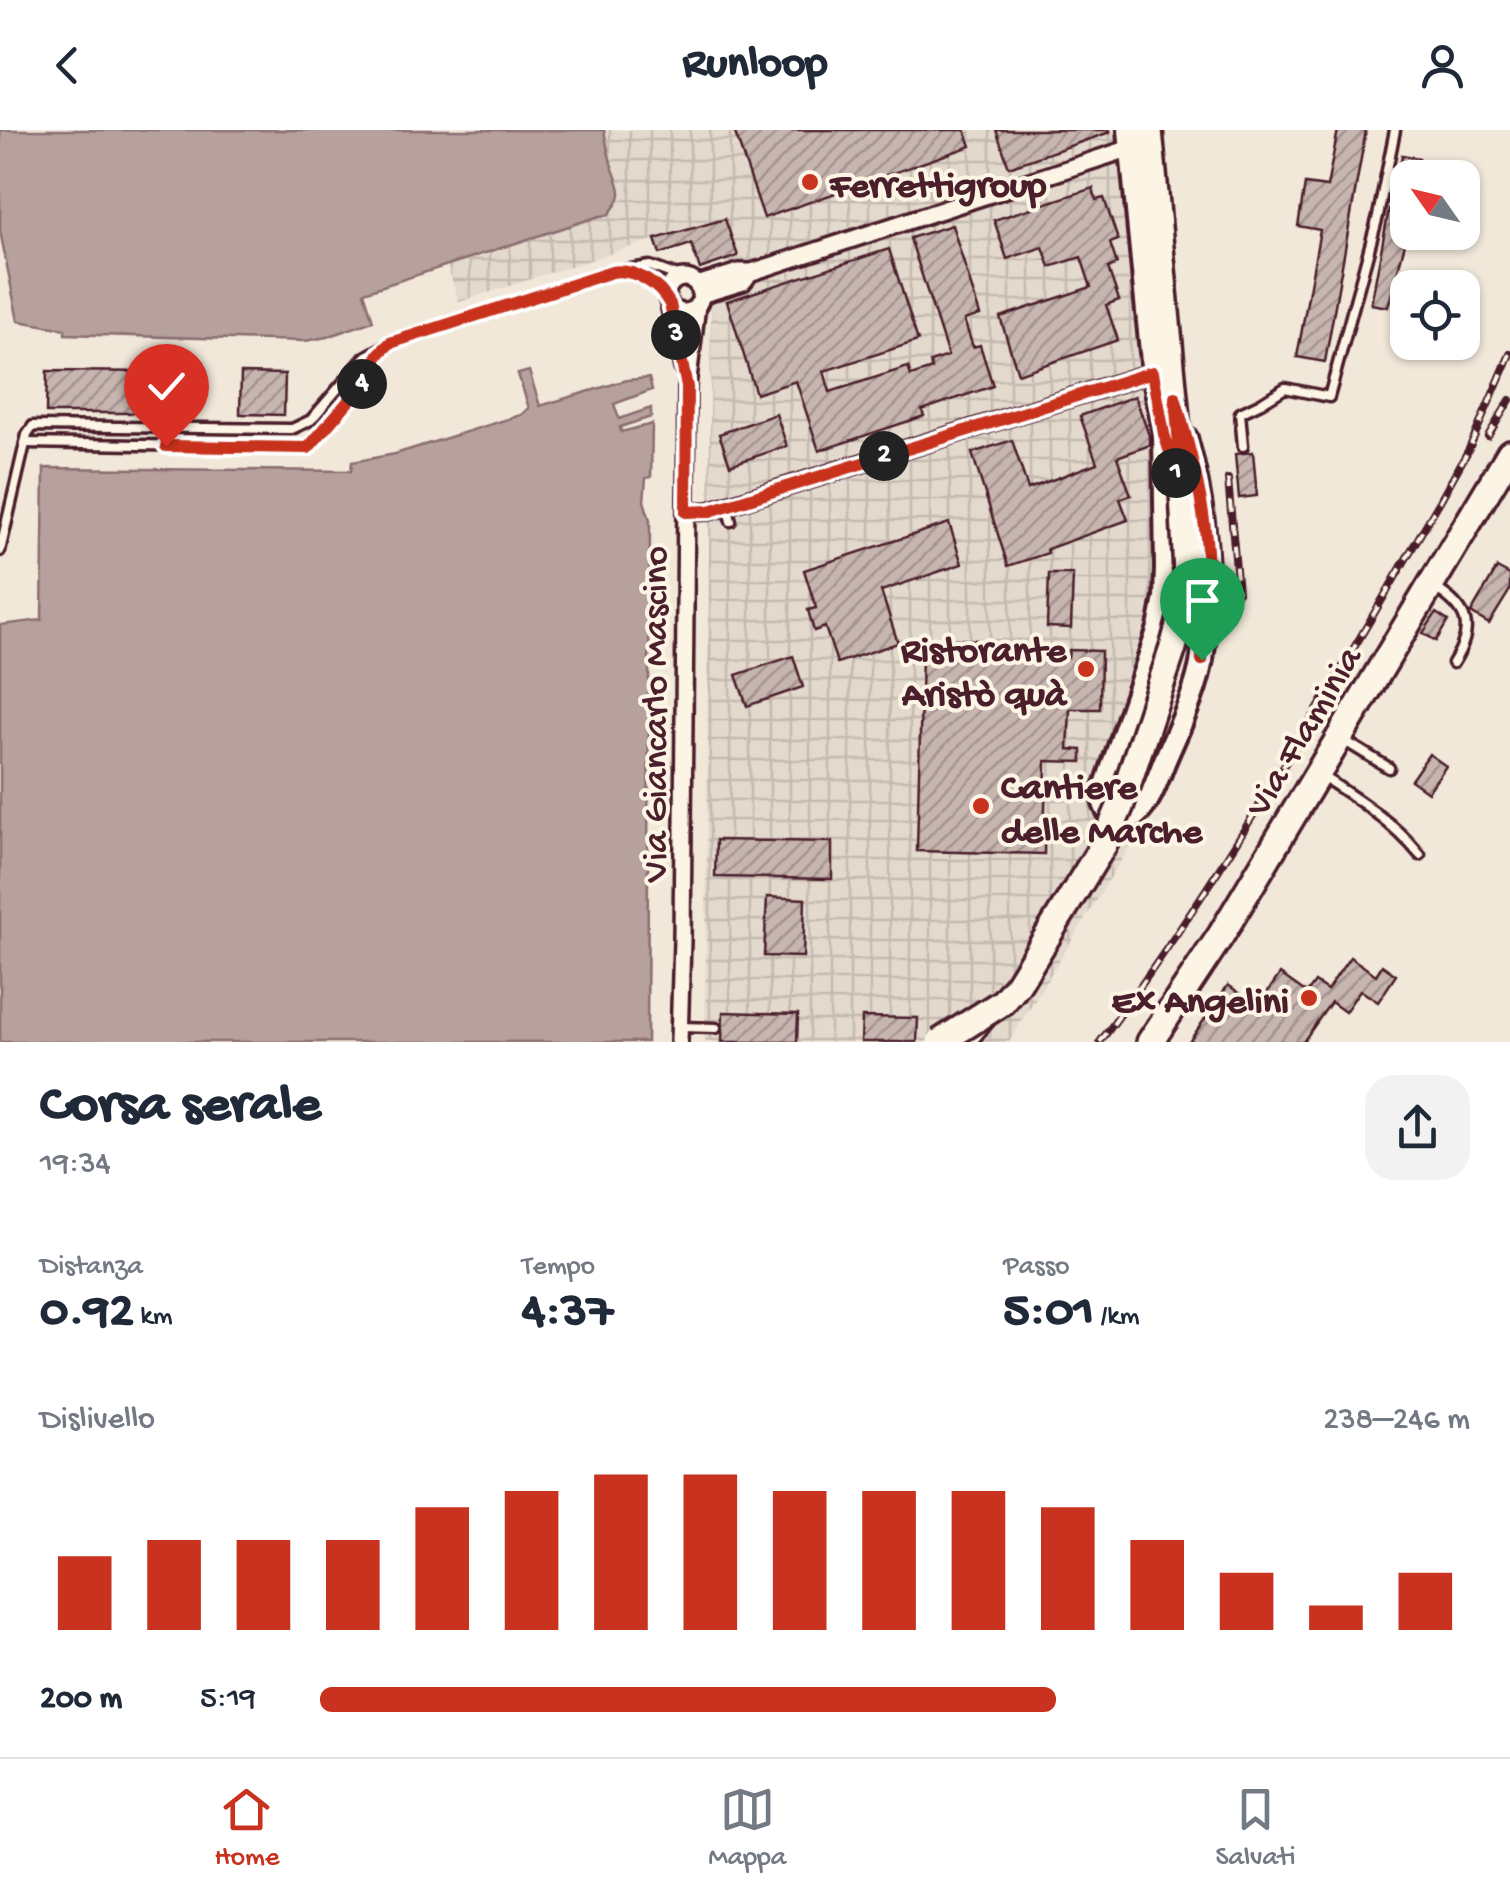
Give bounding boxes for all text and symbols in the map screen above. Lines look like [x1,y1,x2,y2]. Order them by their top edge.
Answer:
icon: back [40,38,95,93]
icon: person [1415,38,1470,93]
text: Runloop [683,39,827,92]
north arrow [1390,160,1480,250]
map controls [1390,160,1480,360]
place label: Ferrettigroup [829,166,1046,210]
marker: Ferrettigroup [799,171,821,193]
button: locate [1390,270,1480,360]
pin: 3 [651,310,701,360]
text: 3 [669,318,683,351]
pin [124,344,209,447]
icon: check [139,359,194,414]
pin: 4 [337,359,387,409]
text: 4 [355,367,369,400]
pin: 2 [859,431,909,481]
text: 2 [877,439,891,472]
pin: 1 [1151,448,1201,498]
text: 1 [1170,456,1182,489]
street label: Via Giancarlo Mascino [636,546,680,883]
pin [1160,558,1245,661]
icon: arrive [1175,573,1230,628]
place label: Ristorante Aristò quà [901,631,1068,719]
street label: Via Flaminia [1238,638,1375,827]
marker: Ristorante Aristò quà [1075,658,1097,680]
place label: Cantiere delle Marche [1001,768,1203,856]
marker: Cantiere delle Marche [970,795,992,817]
place label: Ex Angelini [1112,982,1289,1026]
marker: Ex Angelini [1298,987,1320,1009]
button: share [1365,1075,1470,1180]
text: Corsa serale [40,1076,321,1140]
text: 19:34 [40,1146,111,1184]
text: Distanza [40,1251,143,1284]
text: Tempo [522,1251,595,1284]
text: Passo [1003,1251,1069,1284]
text: 0.92 [40,1284,134,1343]
text: 4:37 [522,1284,613,1343]
text: 5:01 [1003,1284,1094,1343]
text: km [134,1301,173,1334]
text: /km [1094,1301,1140,1334]
text: Dislivello [40,1402,155,1440]
text: 238–246 m [1323,1402,1470,1440]
text: 200 m [40,1681,122,1719]
text: 5:19 [200,1681,256,1719]
tab: Home [214,1782,279,1875]
tab: Mappa [708,1782,786,1875]
tab: Salvati [1215,1782,1296,1875]

